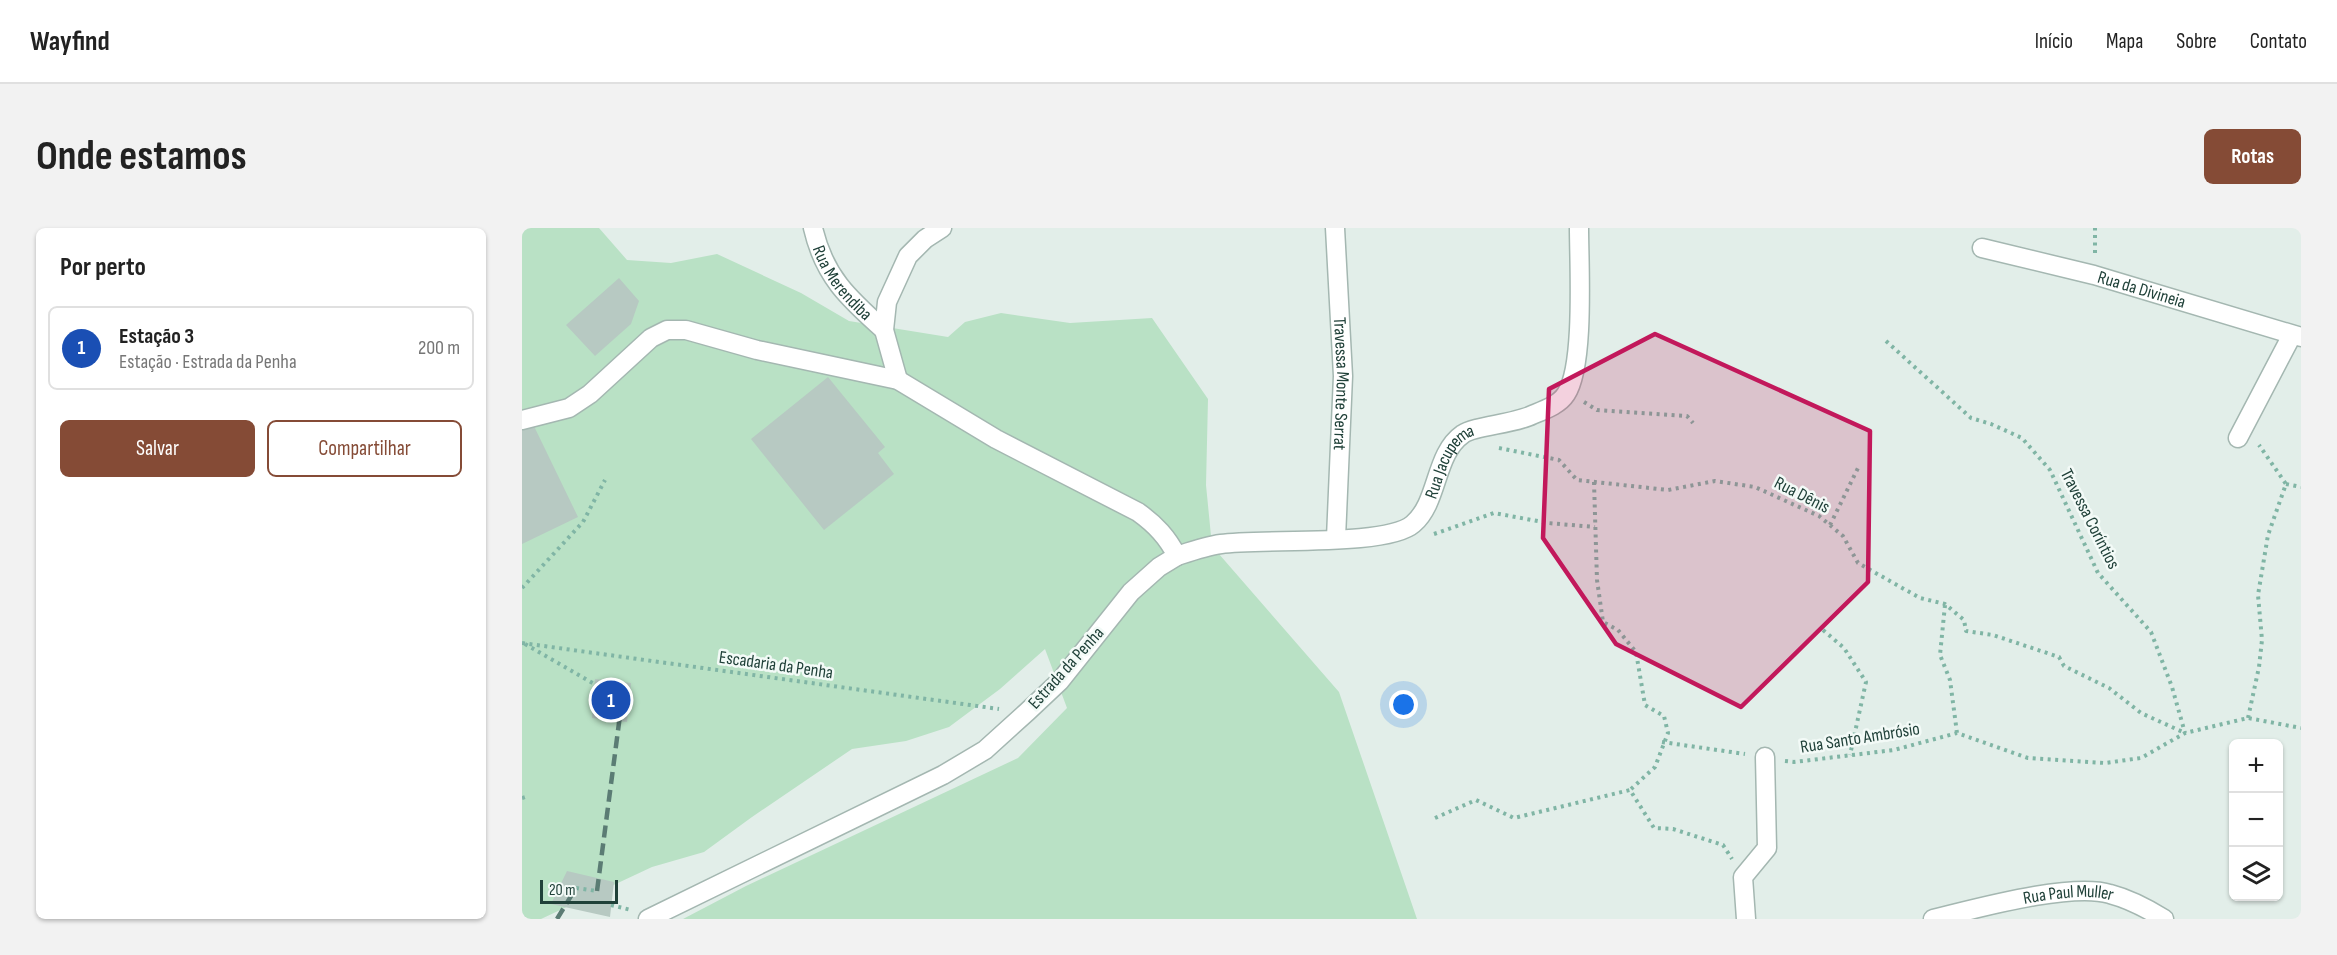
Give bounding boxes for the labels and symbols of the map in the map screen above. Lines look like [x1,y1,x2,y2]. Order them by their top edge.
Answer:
street label: Rua Merendiba [808,242,877,325]
street label: Rua da Divineia [2095,266,2188,312]
street label: Travessa Monte Serrat [1329,317,1354,451]
street label: Rua Jacupema [1420,420,1477,502]
street label: Travessa Coríntios [2056,466,2124,572]
street label: Rua Dênis [1771,472,1833,518]
street label: Estrada da Penha [1024,623,1108,713]
street label: Escadaria da Penha [718,647,834,683]
pin: 1 [592,678,631,722]
your location [1389,690,1418,719]
street label: Rua Santo Ambrósio [1799,718,1921,758]
scale bar [540,877,618,904]
street label: Rua Paul Muller [2021,880,2116,908]

